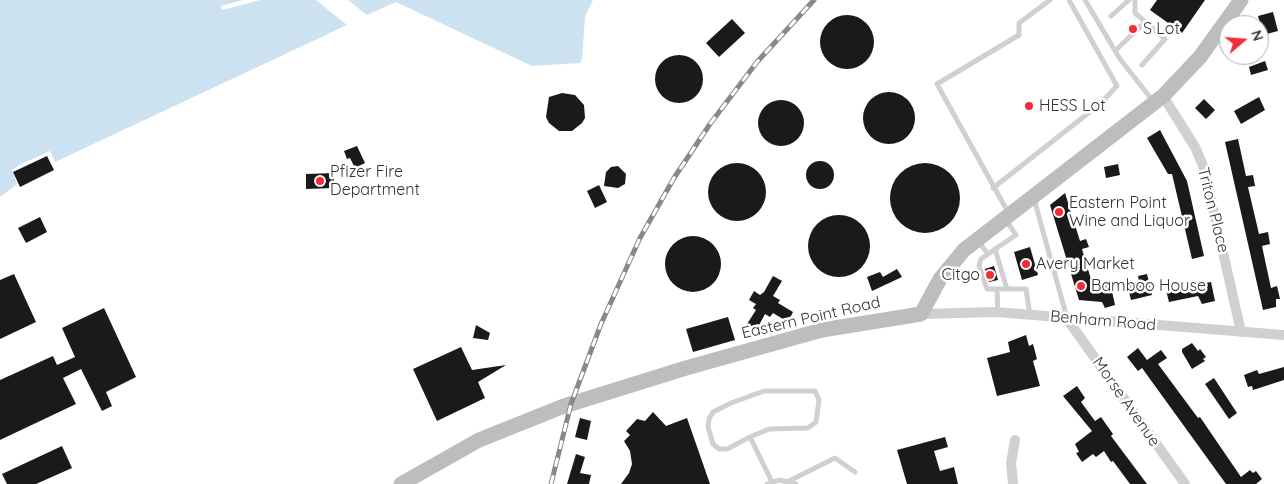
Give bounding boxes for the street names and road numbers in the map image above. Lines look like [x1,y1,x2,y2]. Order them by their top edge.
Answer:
street label: Triton Place [1193,165,1233,255]
street label: Eastern Point Road [740,293,882,343]
street label: Benham Road [1049,307,1157,335]
street label: Morse Avenue [1088,354,1164,450]

